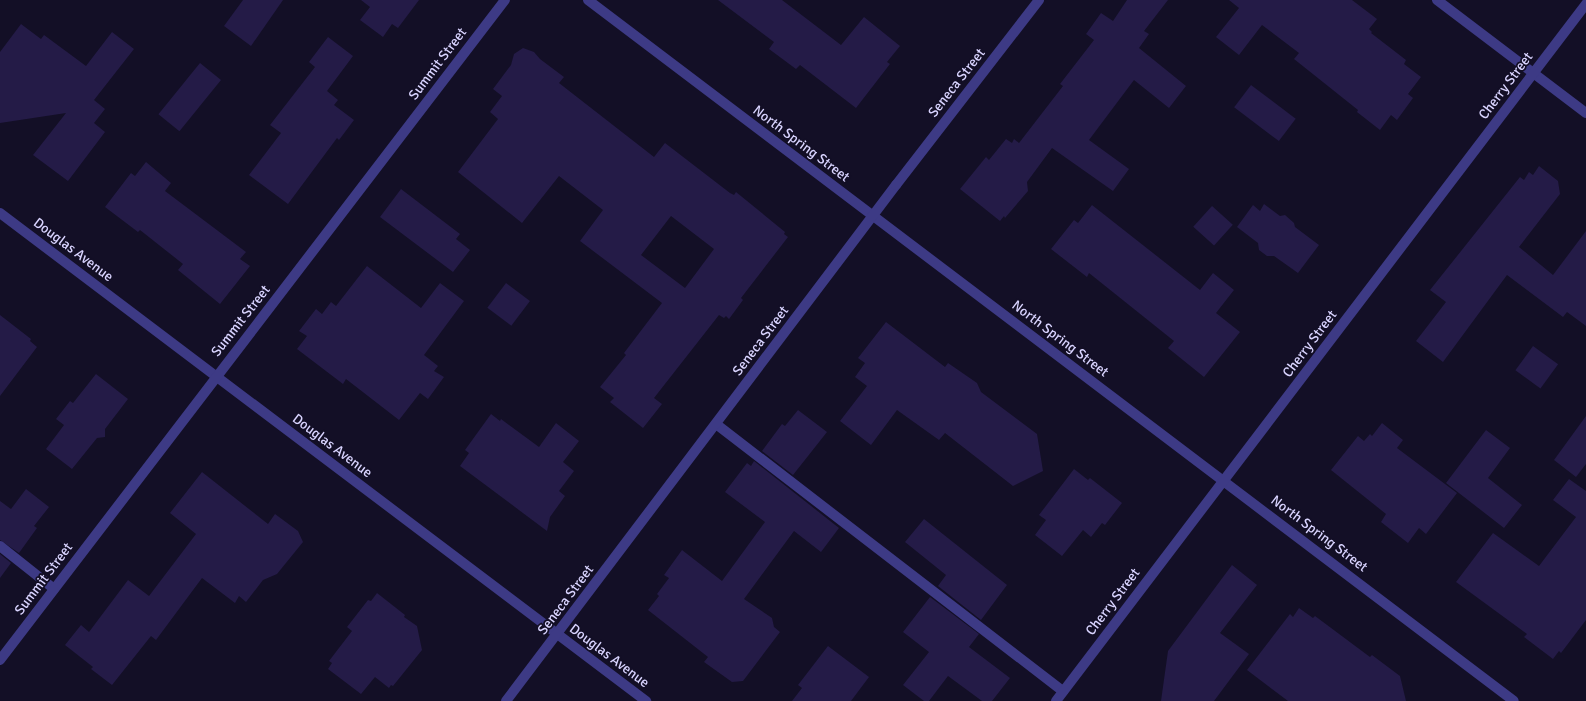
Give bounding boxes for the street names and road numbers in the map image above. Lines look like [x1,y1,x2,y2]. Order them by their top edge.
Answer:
street label: Summit Street [405,25,471,103]
street label: Seneca Street [925,45,989,121]
street label: Cherry Street [1475,49,1537,123]
street label: North Spring Street [749,102,853,186]
street label: Douglas Avenue [30,215,116,285]
street label: Summit Street [208,282,274,360]
street label: North Spring Street [1008,297,1112,381]
street label: Seneca Street [729,303,793,379]
street label: Cherry Street [1279,307,1341,381]
street label: Douglas Avenue [289,411,375,481]
street label: North Spring Street [1267,492,1371,576]
street label: Summit Street [11,540,77,618]
street label: Seneca Street [534,562,598,638]
street label: Cherry Street [1082,565,1144,639]
street label: Douglas Avenue [566,621,652,691]

